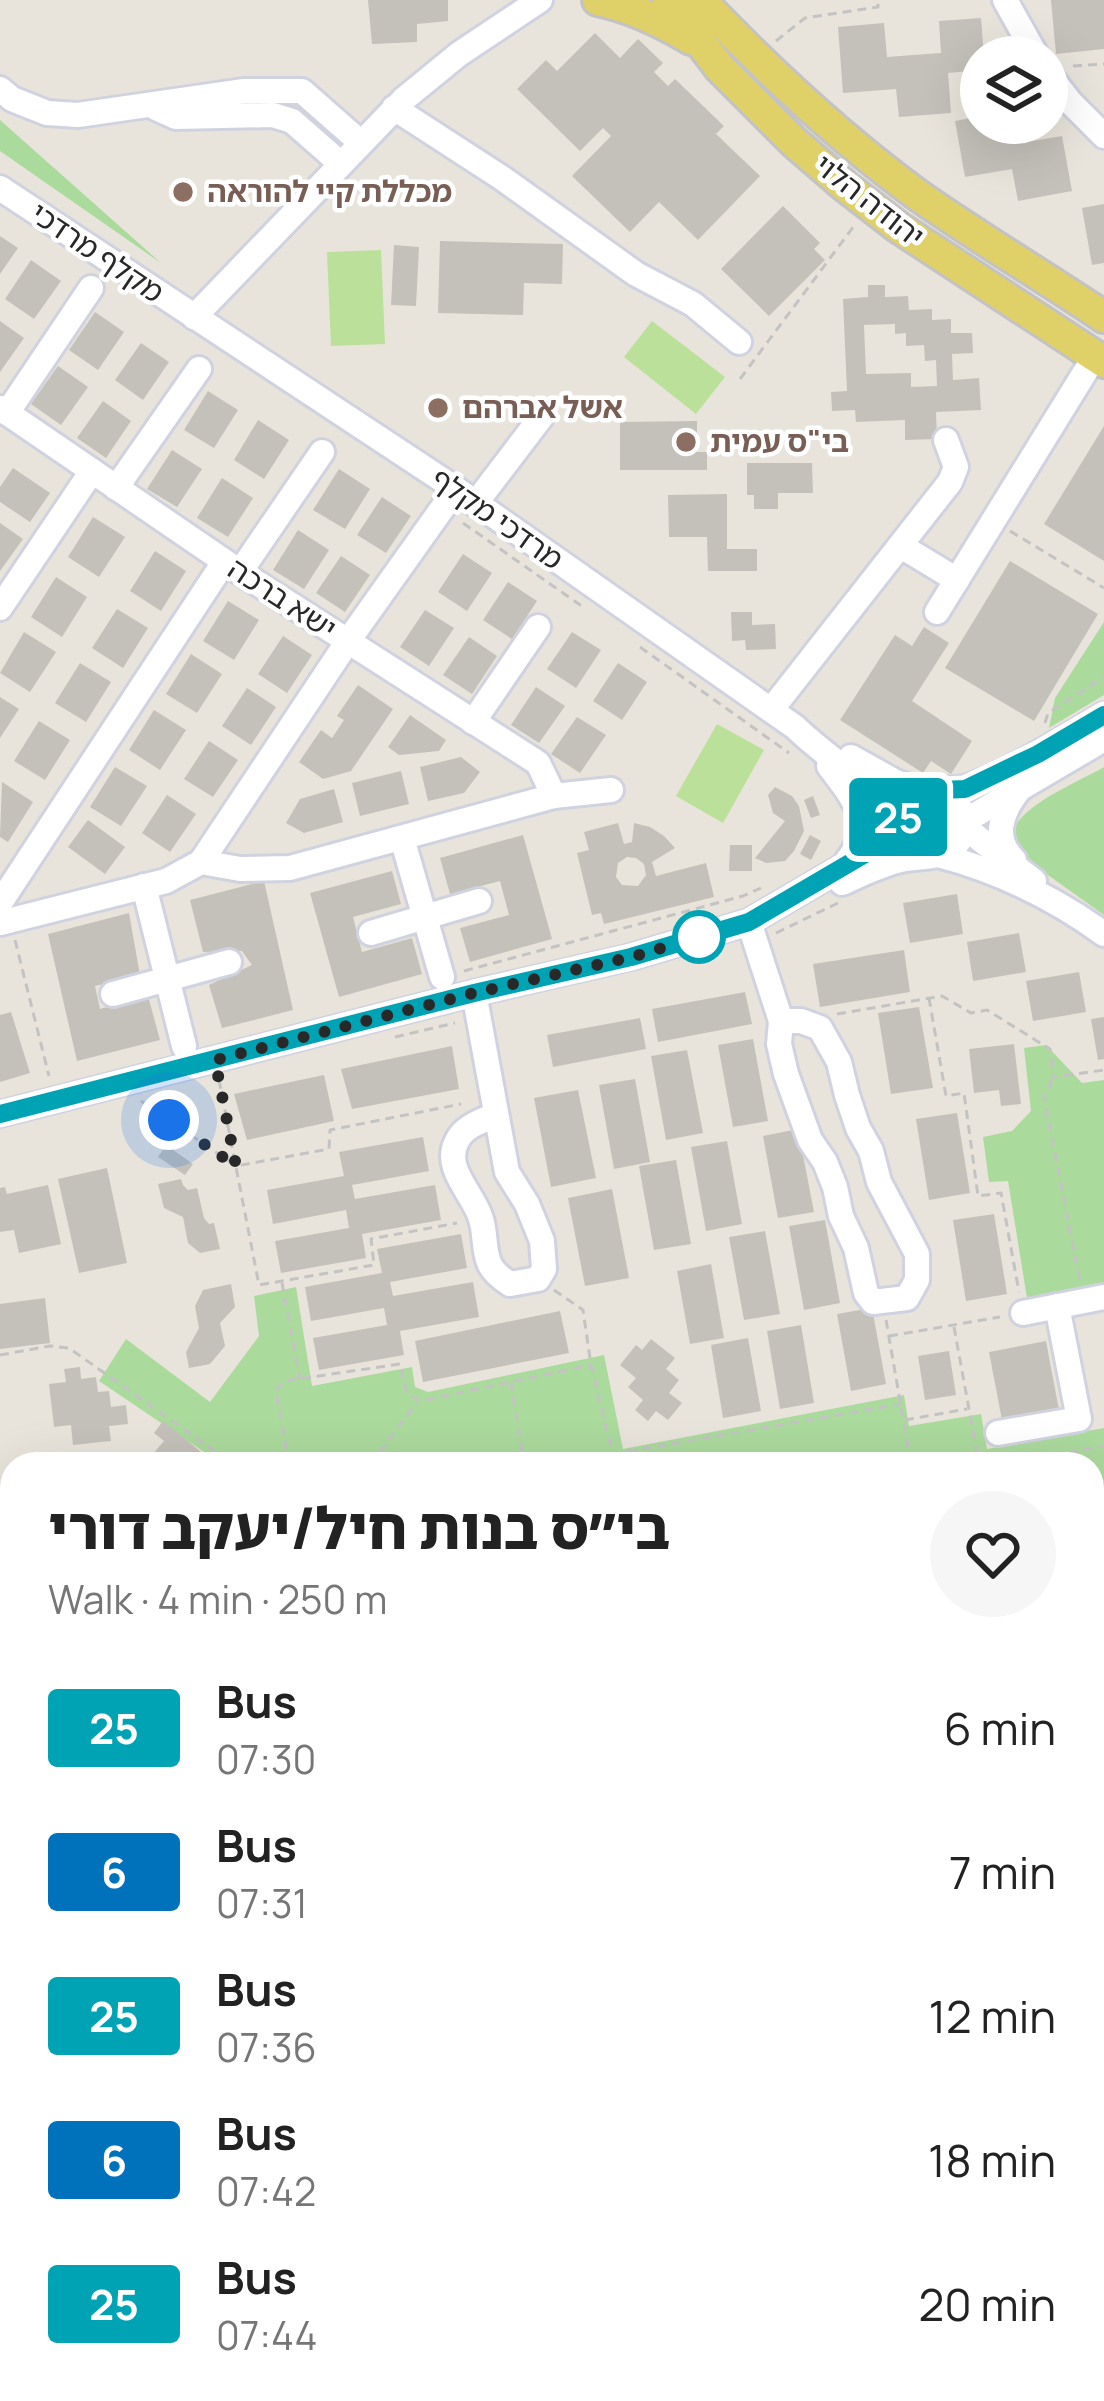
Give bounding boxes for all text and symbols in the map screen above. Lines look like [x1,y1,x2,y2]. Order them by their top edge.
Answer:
map controls [960,36,1068,144]
button: layers [960,36,1068,144]
street label: יהודה הלוי [807,144,933,256]
place label: מכללת קיי להוראה [207,170,452,211]
marker: מכללת קיי להוראה [170,179,196,205]
street label: מקלף מרדכי [23,192,173,311]
place label: אשל אברהם [462,386,623,427]
marker: אשל אברהם [425,395,451,421]
place label: בי"ס עמית [710,420,849,461]
marker: בי"ס עמית [673,429,699,455]
street label: מרדכי מקלף [424,457,572,578]
street label: ישא ברכה [221,547,345,648]
line badge: 25 [844,778,952,856]
text: 25 [873,788,923,846]
unlabelled marker [674,912,724,962]
your location [139,1090,199,1150]
text: בי״ס בנות חיל/יעקב דורי [48,1488,670,1566]
button: heart [930,1491,1056,1617]
text: Walk · 4 min · 250 m [48,1572,387,1626]
text: Bus [216,1670,297,1732]
text: 6 min [944,1697,1056,1759]
text: 25 [89,1699,139,1757]
text: 07:30 [216,1732,316,1786]
text: Bus [216,1814,297,1876]
text: 7 min [949,1841,1056,1903]
text: 6 [101,1843,127,1901]
text: 07:31 [216,1876,308,1930]
text: Bus [216,1958,297,2020]
text: 12 min [928,1985,1056,2047]
text: 25 [89,1987,139,2045]
text: 07:36 [216,2020,317,2074]
text: Bus [216,2102,297,2164]
text: 18 min [928,2129,1056,2191]
text: 6 [101,2131,127,2189]
text: 07:42 [216,2164,316,2218]
text: Bus [216,2246,297,2308]
text: 20 min [919,2273,1056,2335]
text: 25 [89,2275,139,2333]
text: 07:44 [216,2308,317,2362]

